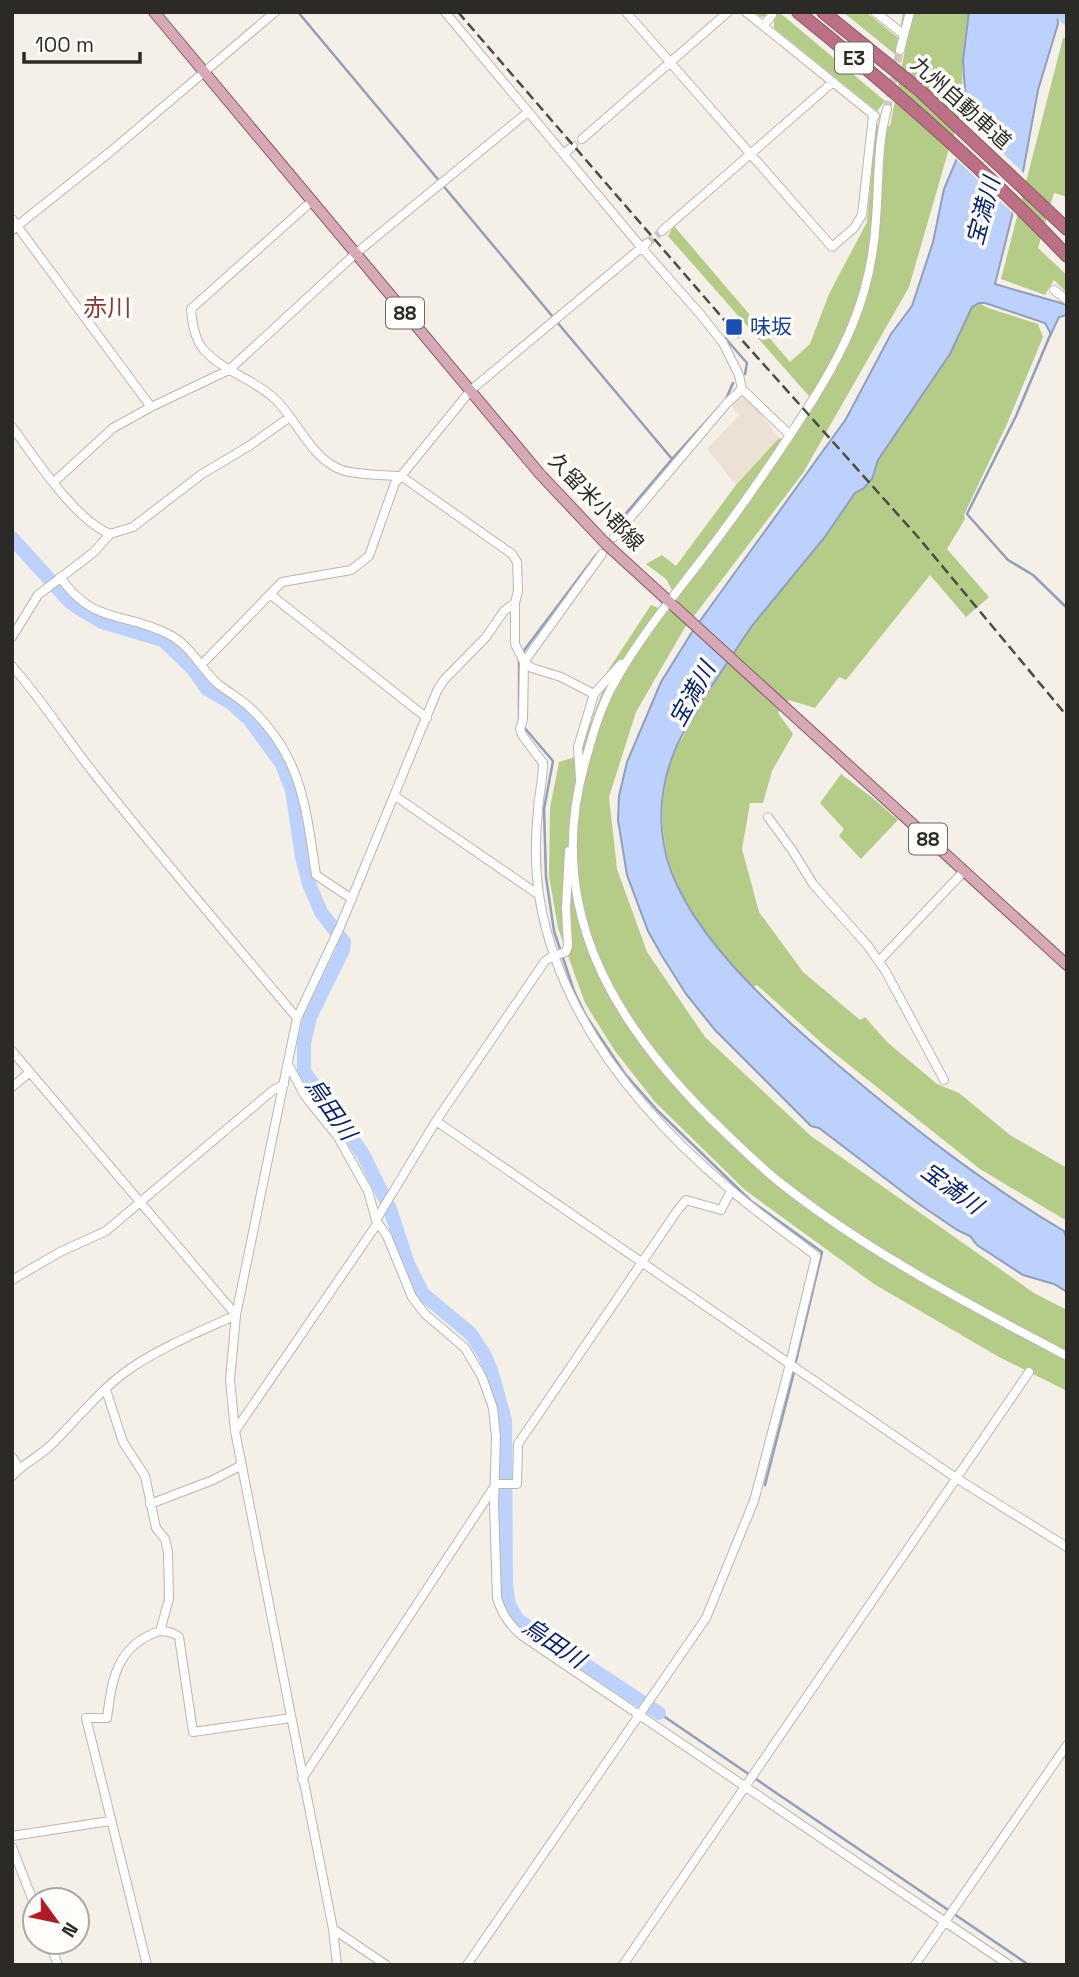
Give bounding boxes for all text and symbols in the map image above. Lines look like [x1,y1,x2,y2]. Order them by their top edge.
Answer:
scale bar [24,21,140,65]
text: 100 m [35,31,94,58]
road number: E3 [835,43,873,74]
street label: 九州自動車道 [905,50,1017,155]
water label: 宝満川 [960,171,1007,248]
district label: 赤川 [83,292,131,323]
road number: 88 [386,298,424,328]
place label: 味坂 [750,313,792,340]
marker: 味坂 [724,317,744,337]
street label: 久留米小郡線 [543,447,650,556]
water label: 宝満川 [662,654,723,731]
road number: 88 [909,824,947,854]
water label: 烏田川 [299,1072,365,1148]
water label: 宝満川 [915,1156,991,1222]
water label: 烏田川 [517,1611,593,1676]
north arrow [21,1886,91,1956]
text: N [56,1918,84,1942]

